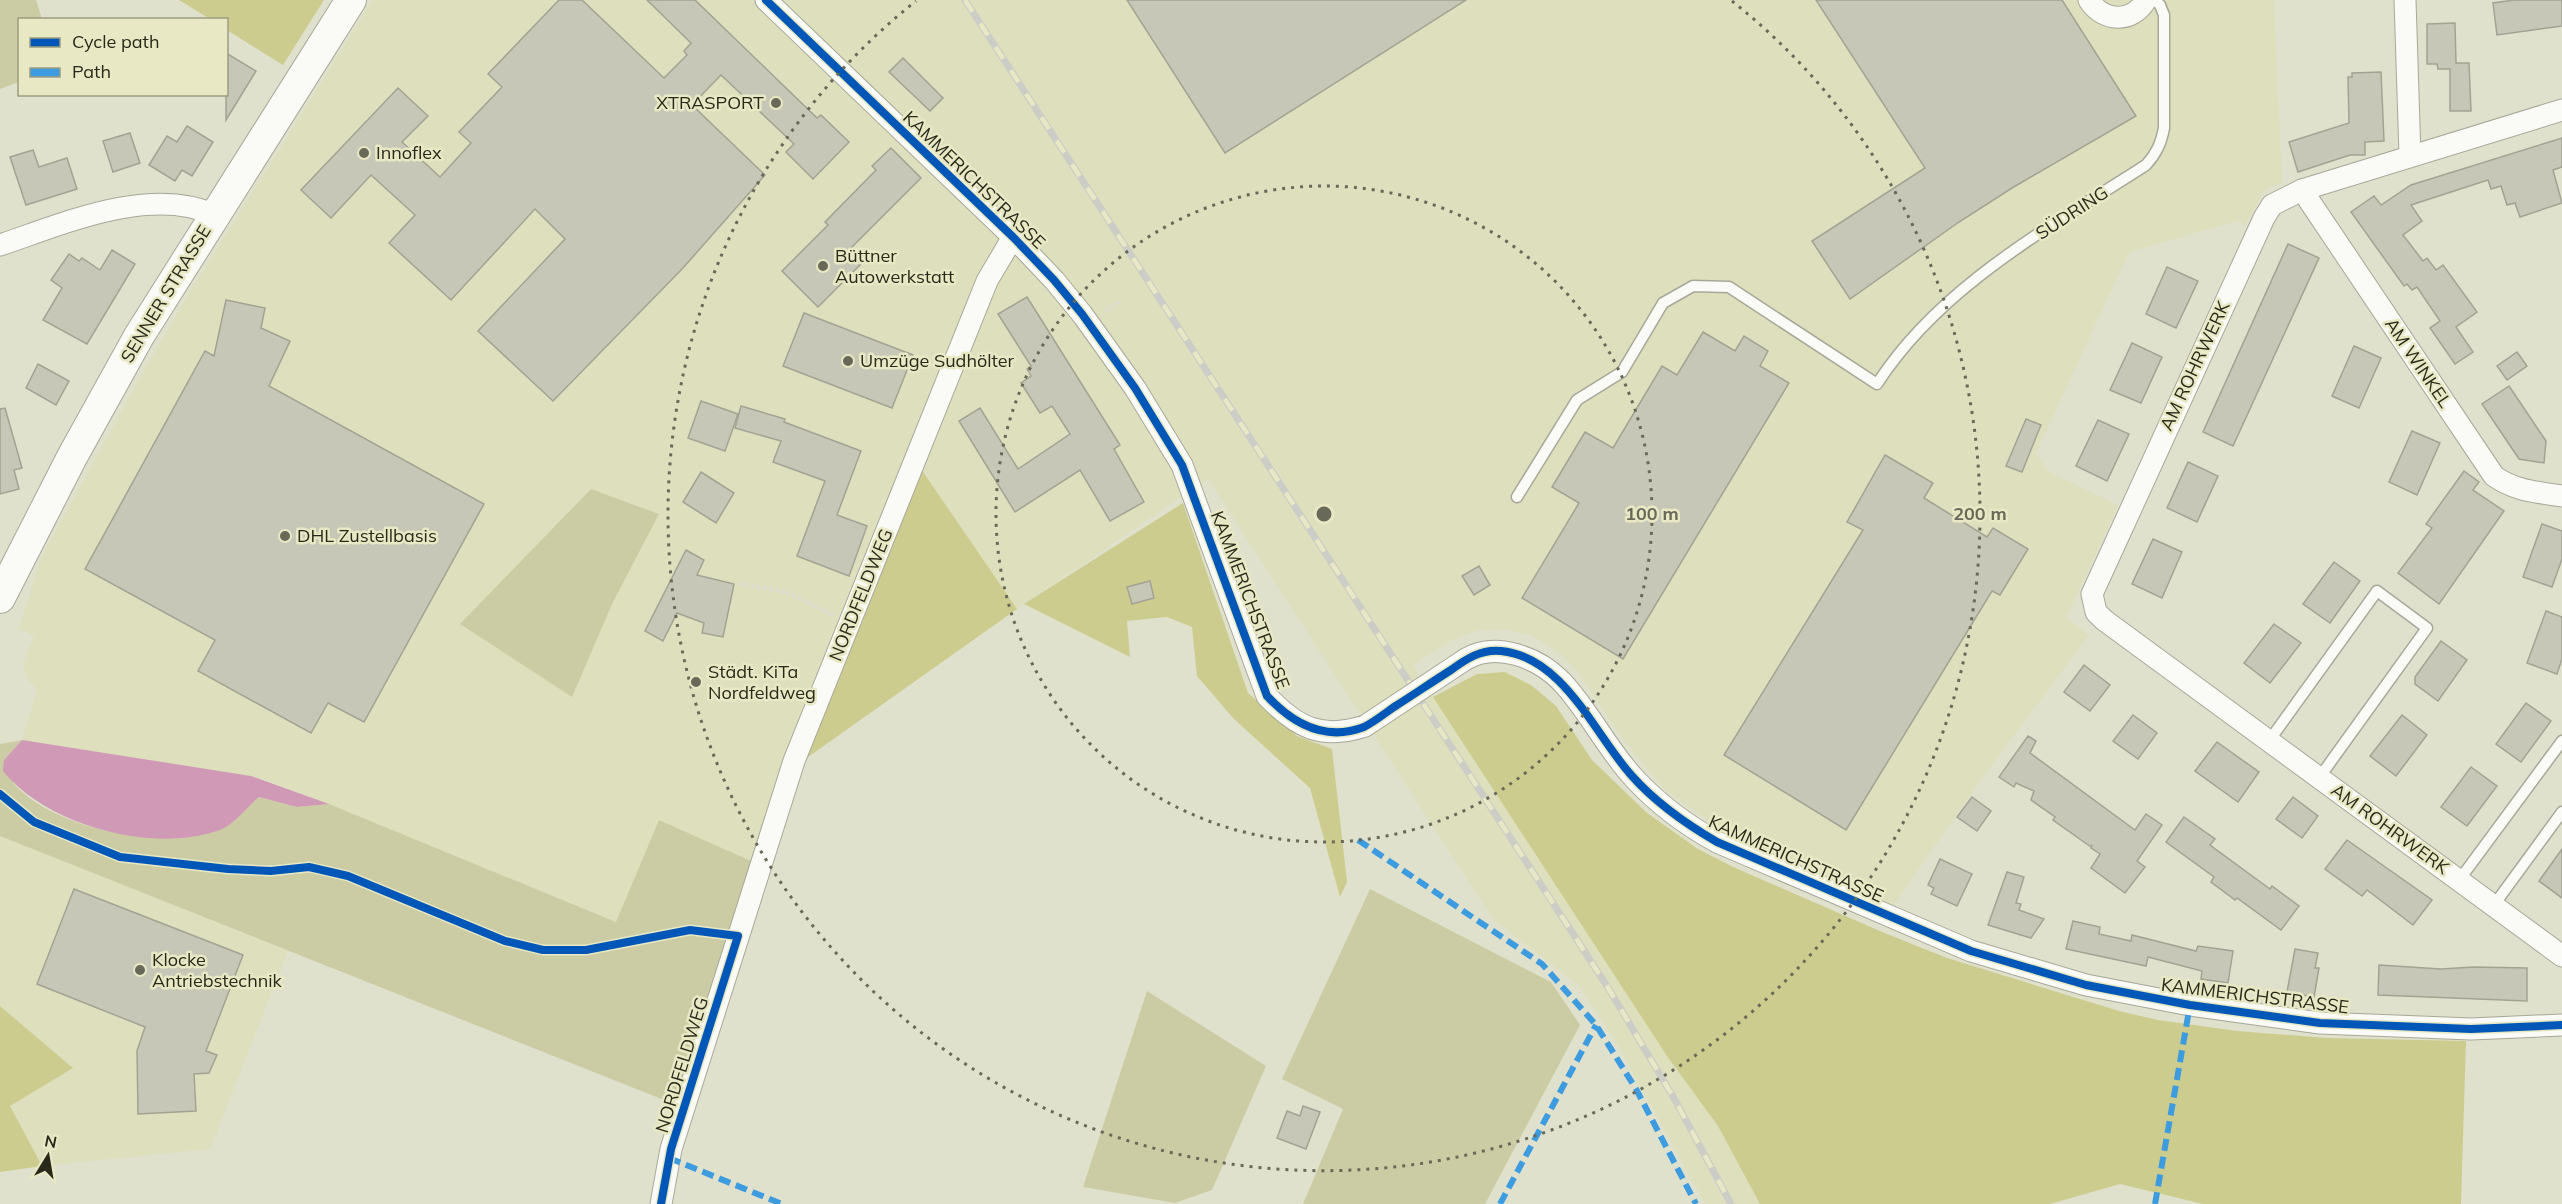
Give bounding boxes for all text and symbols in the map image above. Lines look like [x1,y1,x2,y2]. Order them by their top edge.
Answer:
legend [18,18,228,96]
text: Cycle path [72,30,159,53]
text: Path [72,60,111,83]
place label: XTRASPORT [656,91,764,114]
marker: XTRASPORT [769,96,783,110]
street label: KAMMERICHSTRASSE [898,106,1050,254]
place label: Innoflex [376,141,442,164]
marker: Innoflex [357,146,371,160]
street label: SÜDRING [2031,181,2112,244]
street label: SENNER STRASSE [115,221,216,367]
place label: Büttner Autowerkstatt [835,244,954,288]
marker: Büttner Autowerkstatt [816,259,830,273]
street label: AM ROHRWERK [2155,297,2235,434]
street label: AM WINKEL [2380,313,2457,412]
place label: Umzüge Sudhölter [860,349,1015,372]
marker: Umzüge Sudhölter [841,354,855,368]
text: 100 m [1625,502,1679,525]
text: 200 m [1953,502,2007,525]
centre of rings [1314,504,1334,524]
street label: KAMMERICHSTRASSE [1206,507,1295,692]
place label: DHL Zustellbasis [297,524,437,547]
street label: NORDFELDWEG [824,525,898,664]
marker: DHL Zustellbasis [278,529,292,543]
place label: Städt. KiTa Nordfeldweg [708,660,816,704]
marker: Städt. KiTa Nordfeldweg [689,675,703,689]
street label: AM ROHRWERK [2327,778,2454,879]
street label: KAMMERICHSTRASSE [1705,810,1887,907]
place label: Klocke Antriebstechnik [152,948,283,992]
marker: Klocke Antriebstechnik [133,963,147,977]
street label: KAMMERICHSTRASSE [2160,973,2350,1018]
street label: NORDFELDWEG [650,994,713,1135]
north arrow [18,1126,78,1186]
text: N [43,1130,59,1152]

